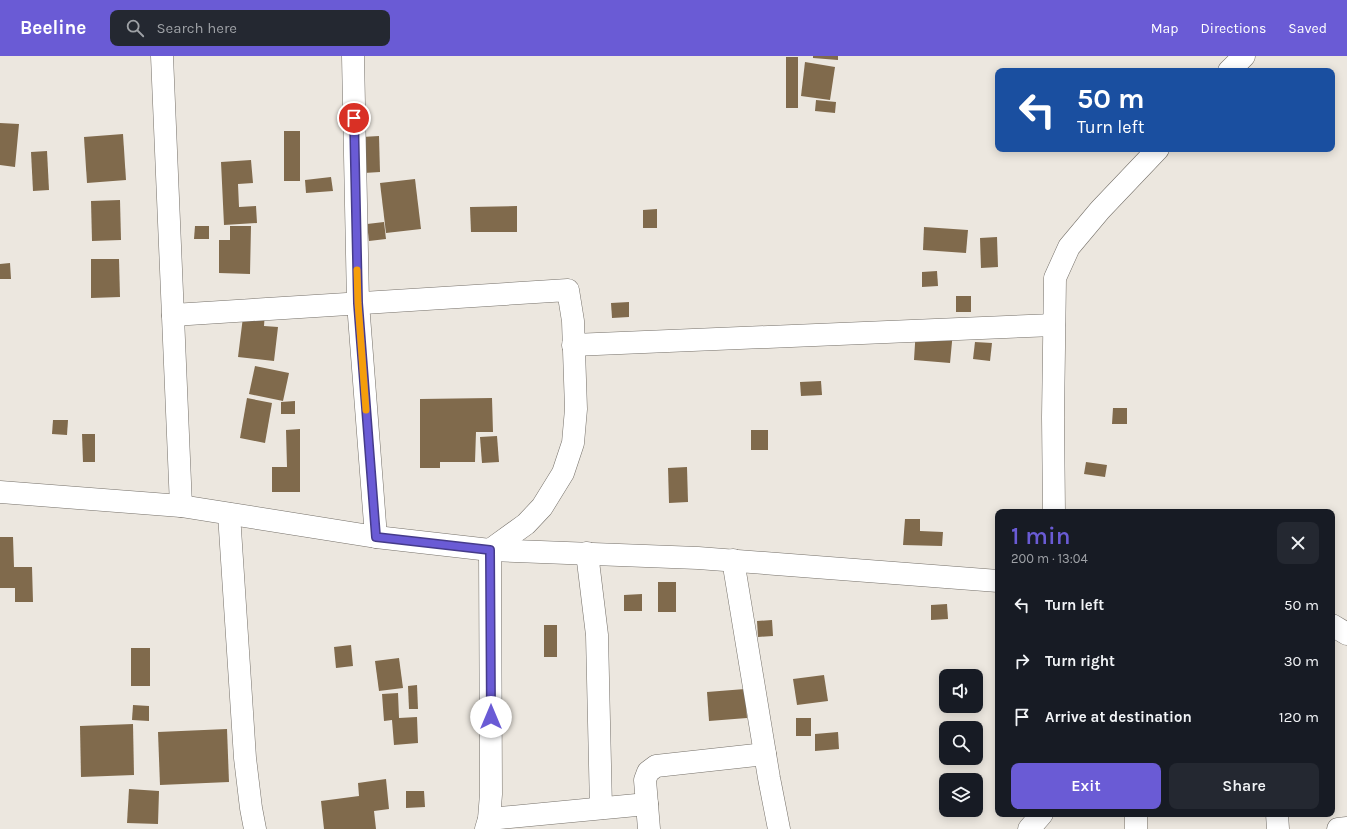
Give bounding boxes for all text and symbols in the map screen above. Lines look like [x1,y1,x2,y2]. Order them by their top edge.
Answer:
search box [110,10,390,46]
text: Beeline [20,17,86,39]
icon: search [124,17,146,39]
text: Search here [156,19,237,37]
text: Map [1151,20,1179,37]
text: Directions [1201,20,1266,37]
text: Saved [1288,20,1327,37]
text: 50 m [1077,82,1145,115]
icon: left [1011,84,1063,136]
pin [337,101,371,135]
icon: arrive [343,107,365,129]
text: Turn left [1077,116,1145,138]
text: 1 min [1011,522,1071,550]
button: close [1277,522,1319,564]
text: 200 m · 13:04 [1011,551,1088,566]
icon: left [1011,594,1033,616]
text: Turn left [1045,596,1104,614]
text: 50 m [1284,596,1319,614]
icon: right [1011,650,1033,672]
text: Turn right [1045,652,1115,670]
text: 30 m [1284,652,1319,670]
map controls [939,669,983,817]
button: sound [939,669,983,713]
position arrow [470,696,512,738]
icon: arrive [1011,706,1033,728]
text: Arrive at destination [1045,708,1192,726]
text: 120 m [1279,708,1319,726]
button: search [939,721,983,765]
button: Exit [1011,763,1161,809]
button: Share [1169,763,1319,809]
button: layers [939,773,983,817]

